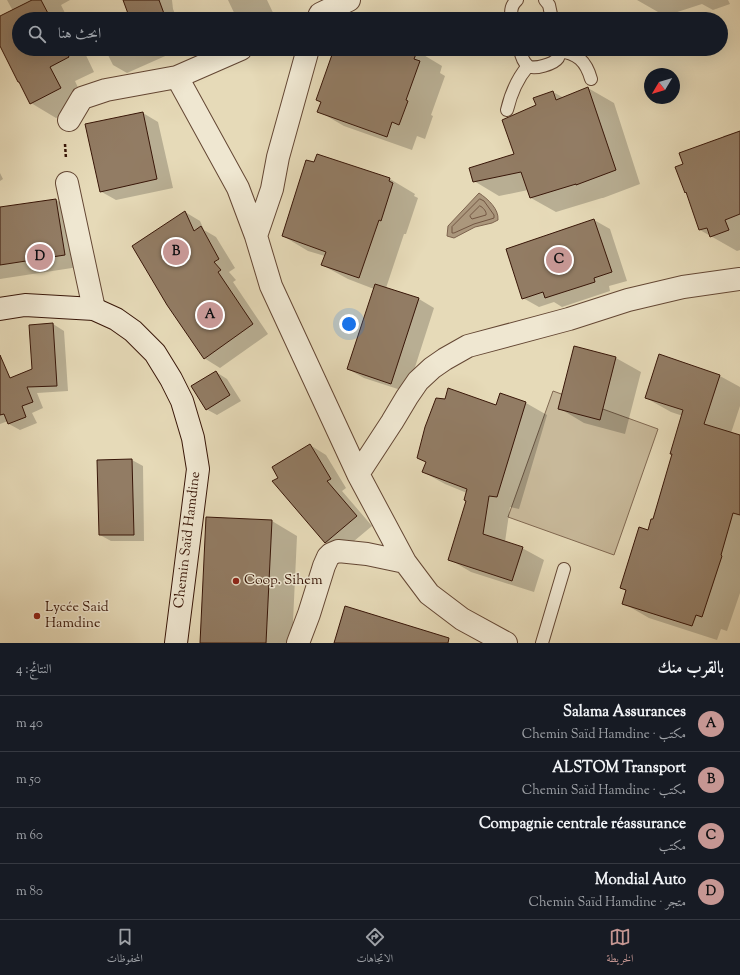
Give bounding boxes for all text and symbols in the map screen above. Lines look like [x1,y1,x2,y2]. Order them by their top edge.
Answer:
search box [12,12,728,56]
icon: search [26,23,48,45]
text: ابحث هنا [58,24,101,45]
north arrow [644,68,680,104]
pin: B [163,237,189,267]
pin: D [27,242,53,272]
pin: C [546,245,572,275]
pin: A [197,300,223,330]
your location [339,314,359,334]
street label: Chemin Saïd Hamdine [170,470,206,610]
place label: Coop. Sihem [244,571,323,591]
marker: Coop. Sihem [231,576,241,586]
place label: Lycée Said Hamdine [45,598,109,634]
marker: Lycée Said Hamdine [32,611,42,621]
text: بالقرب منك [658,657,724,681]
text: النتائج: 4 [16,661,52,679]
text: Salama Assurances [563,702,686,723]
text: 40 m [16,715,43,733]
text: A [706,715,716,733]
text: مكتب · Chemin Saïd Hamdine [522,726,686,744]
text: ALSTOM Transport [552,758,686,779]
text: 50 m [16,771,41,789]
text: B [707,771,715,789]
text: مكتب · Chemin Saïd Hamdine [522,782,686,800]
text: Compagnie centrale réassurance [479,814,686,835]
text: 60 m [16,827,43,845]
text: C [706,827,716,845]
text: مكتب [659,838,686,856]
text: Mondial Auto [595,870,686,891]
text: 80 m [16,883,43,901]
text: D [706,883,716,901]
text: متجر · Chemin Saïd Hamdine [529,894,686,912]
tab: المحفوظات [107,926,143,969]
tab: الاتجاهات [356,926,393,969]
tab: الخريطة [607,926,633,969]

